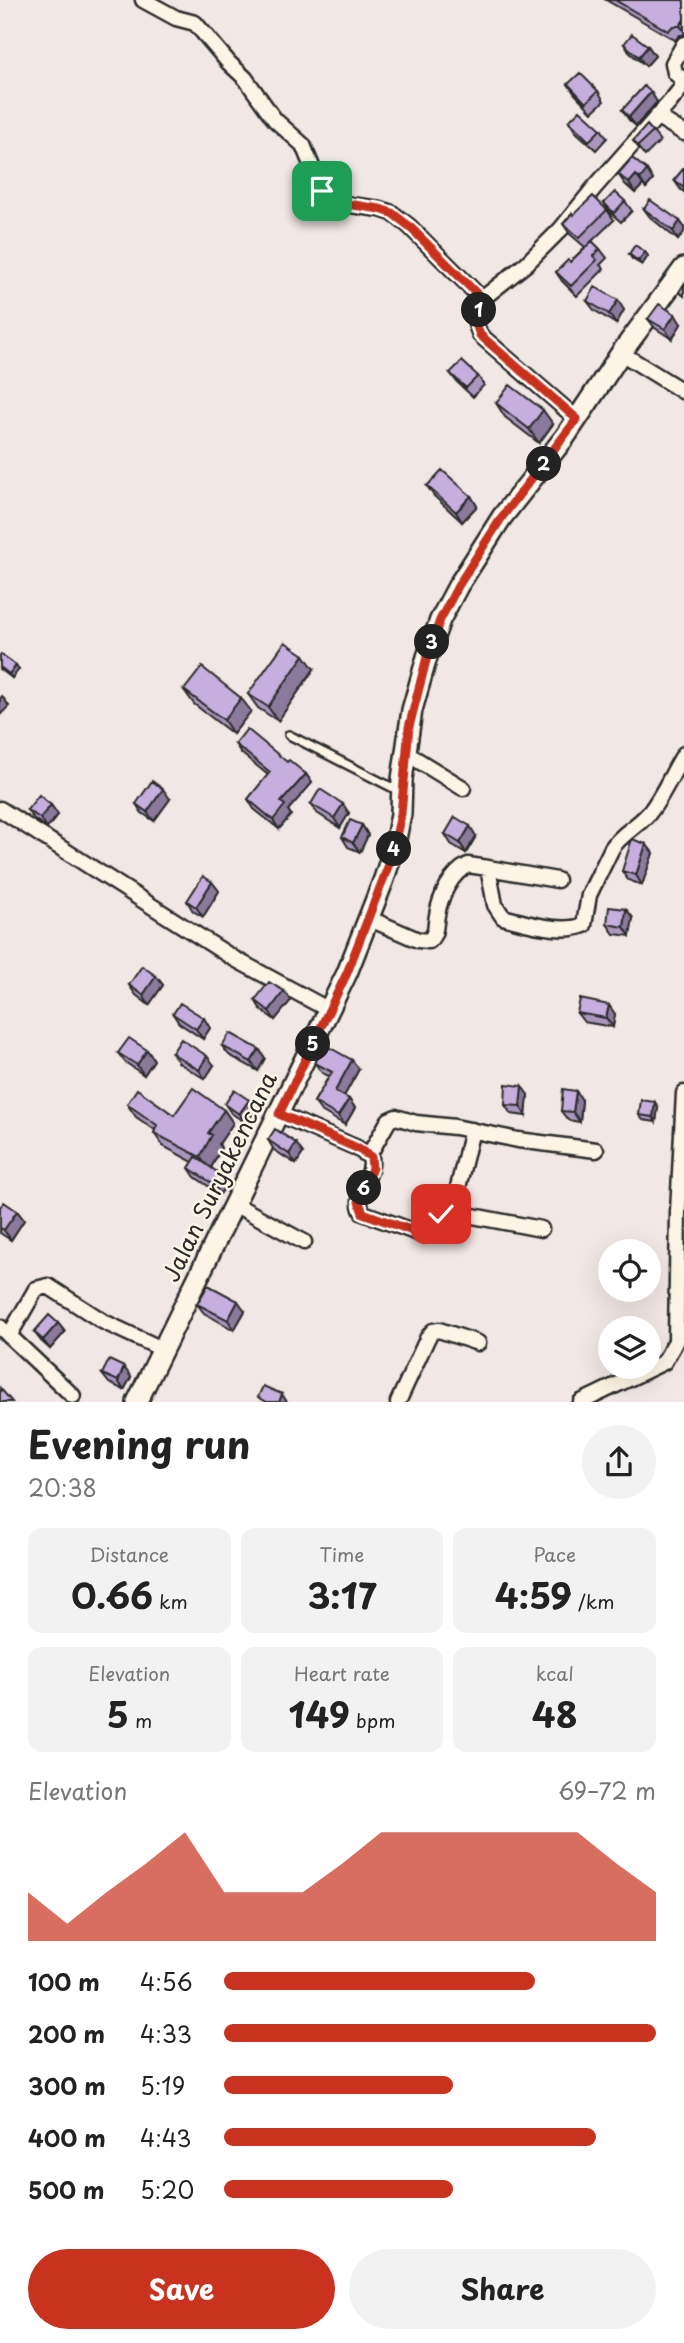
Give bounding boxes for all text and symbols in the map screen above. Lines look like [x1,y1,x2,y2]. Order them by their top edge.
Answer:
pin [292,161,352,221]
icon: arrive [303,172,341,210]
pin: 1 [462,292,496,328]
text: 1 [474,295,483,323]
pin: 2 [526,447,562,482]
text: 2 [537,449,550,477]
pin: 3 [414,624,450,660]
text: 3 [425,627,438,655]
pin: 4 [376,832,412,866]
text: 4 [387,834,400,862]
pin: 5 [296,1026,330,1062]
text: 5 [306,1029,319,1057]
street label: Jalan Suryakencana [153,1065,285,1287]
pin: 6 [346,1170,382,1206]
text: 6 [357,1173,370,1201]
pin [411,1184,471,1244]
icon: check [422,1195,460,1233]
map controls [598,1239,661,1379]
button: locate [598,1239,661,1302]
button: layers [598,1316,661,1379]
text: Evening run [28,1415,250,1472]
button: share [582,1425,656,1499]
text: 20:38 [28,1470,97,1505]
text: Distance [89,1540,169,1568]
text: Time [320,1540,364,1568]
text: Pace [533,1540,576,1568]
text: 0.66 [71,1568,153,1621]
text: 3:17 [307,1568,377,1621]
text: 4:59 [495,1568,572,1621]
text: km [153,1587,188,1615]
text: /km [572,1587,614,1615]
text: Elevation [88,1659,170,1687]
text: Heart rate [294,1659,390,1687]
text: kcal [536,1659,574,1687]
text: 5 [106,1687,129,1740]
text: 149 [288,1687,350,1740]
text: 48 [532,1687,578,1740]
text: m [129,1706,152,1734]
text: bpm [350,1706,396,1734]
text: Elevation [28,1773,127,1808]
text: 69–72 m [558,1773,656,1808]
text: 100 m [28,1964,100,1999]
text: 4:56 [140,1964,193,1999]
text: 200 m [28,2016,105,2051]
text: 4:33 [140,2016,192,2051]
text: 300 m [28,2068,106,2103]
text: 5:19 [140,2068,185,2103]
text: 400 m [28,2120,106,2155]
text: 4:43 [140,2120,192,2155]
text: 500 m [28,2172,105,2207]
text: 5:20 [140,2172,194,2207]
button: Save [28,2249,335,2329]
button: Share [349,2249,656,2329]

